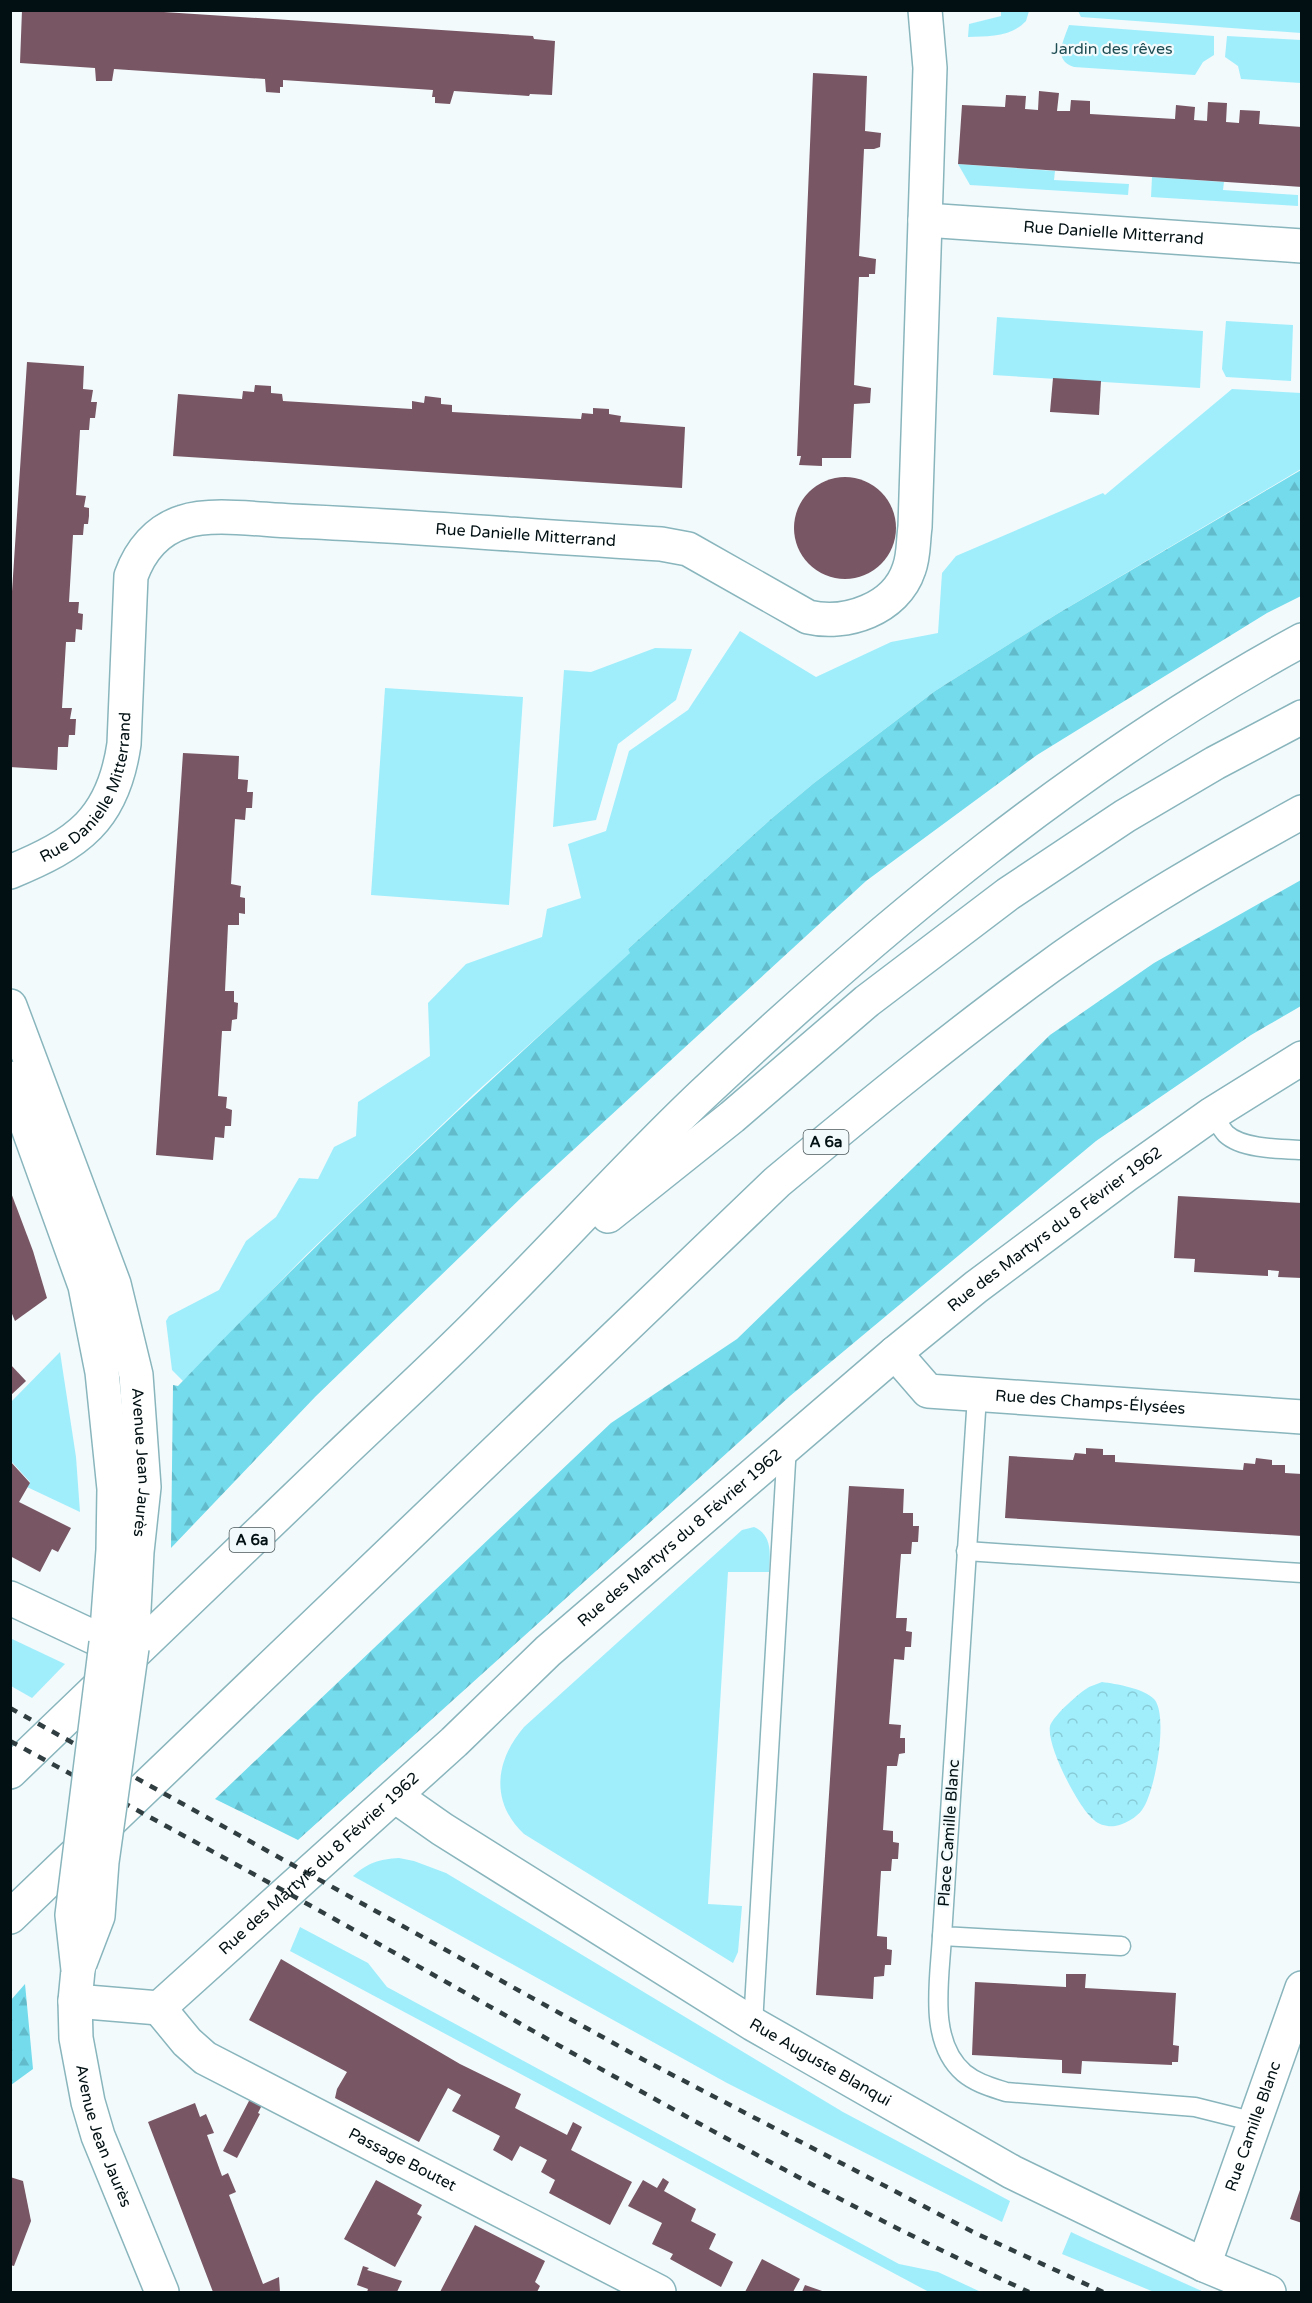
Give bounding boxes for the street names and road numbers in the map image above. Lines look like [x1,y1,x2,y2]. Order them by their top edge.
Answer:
street label: Rue Danielle Mitterrand [1023,217,1204,249]
street label: Rue Danielle Mitterrand [435,519,617,551]
street label: Rue Danielle Mitterrand [36,712,135,867]
road number: A 6a [804,1130,848,1154]
street label: Rue des Martyrs du 8 Février 1962 [943,1142,1166,1316]
street label: Rue des Champs-Élysées [995,1386,1186,1419]
street label: Avenue Jean Jaurès [127,1387,154,1538]
street label: Rue des Martyrs du 8 Février 1962 [573,1445,786,1631]
road number: A 6a [230,1528,274,1552]
street label: Place Camille Blanc [934,1759,964,1907]
street label: Rue des Martyrs du 8 Février 1962 [215,1768,424,1959]
street label: Rue Auguste Blanqui [746,2014,895,2111]
street label: Rue Camille Blanc [1221,2059,1285,2194]
street label: Avenue Jean Jaurès [71,2063,136,2210]
street label: Passage Boutet [345,2124,460,2196]

